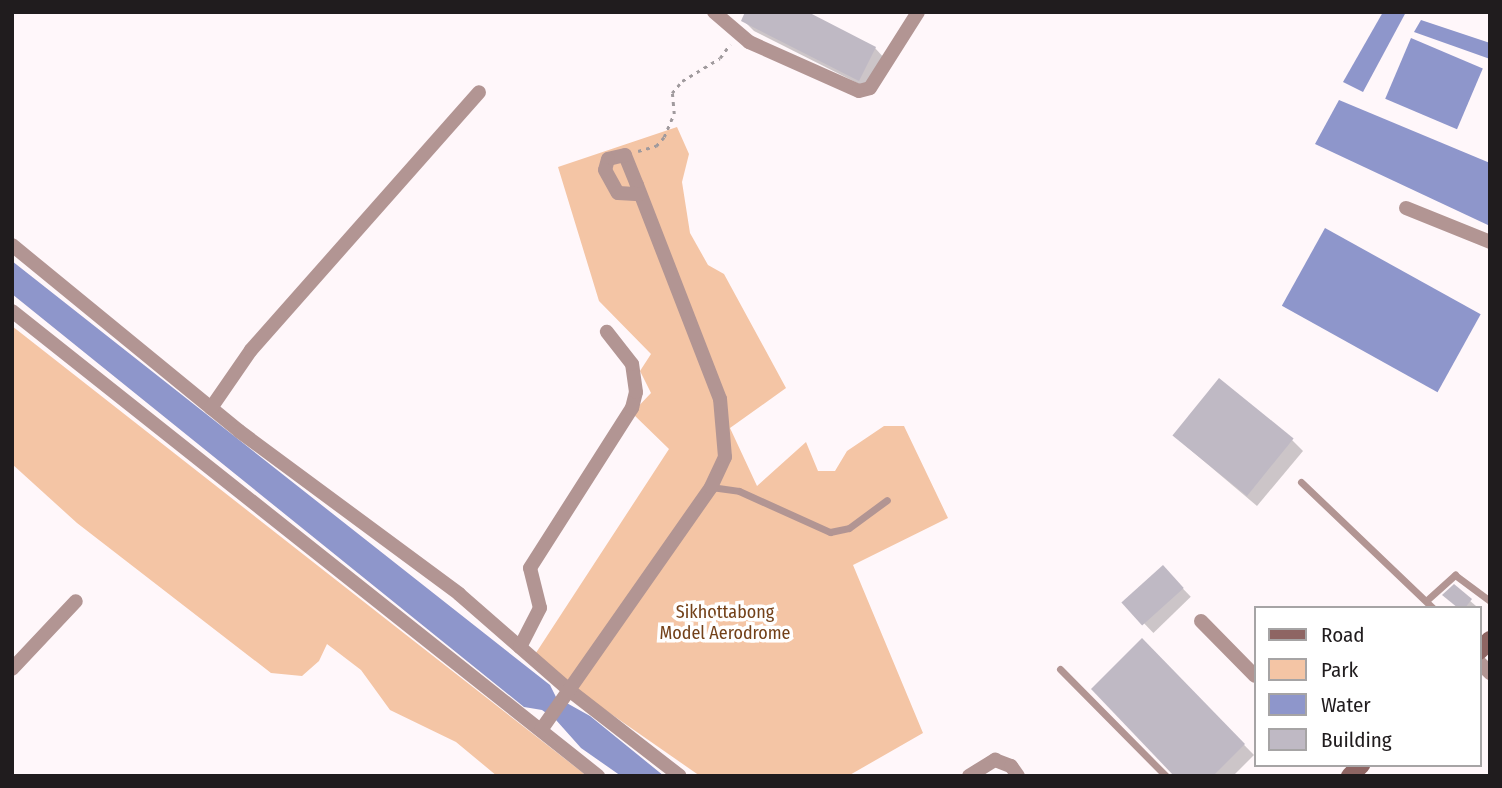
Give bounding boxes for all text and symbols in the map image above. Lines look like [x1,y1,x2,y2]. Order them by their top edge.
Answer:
park label: Sikhottabong Model Aerodrome [659,602,791,644]
legend [1254,606,1481,767]
text: Road [1321,622,1365,648]
text: Park [1321,657,1358,683]
text: Water [1321,692,1371,718]
text: Building [1321,727,1392,753]

